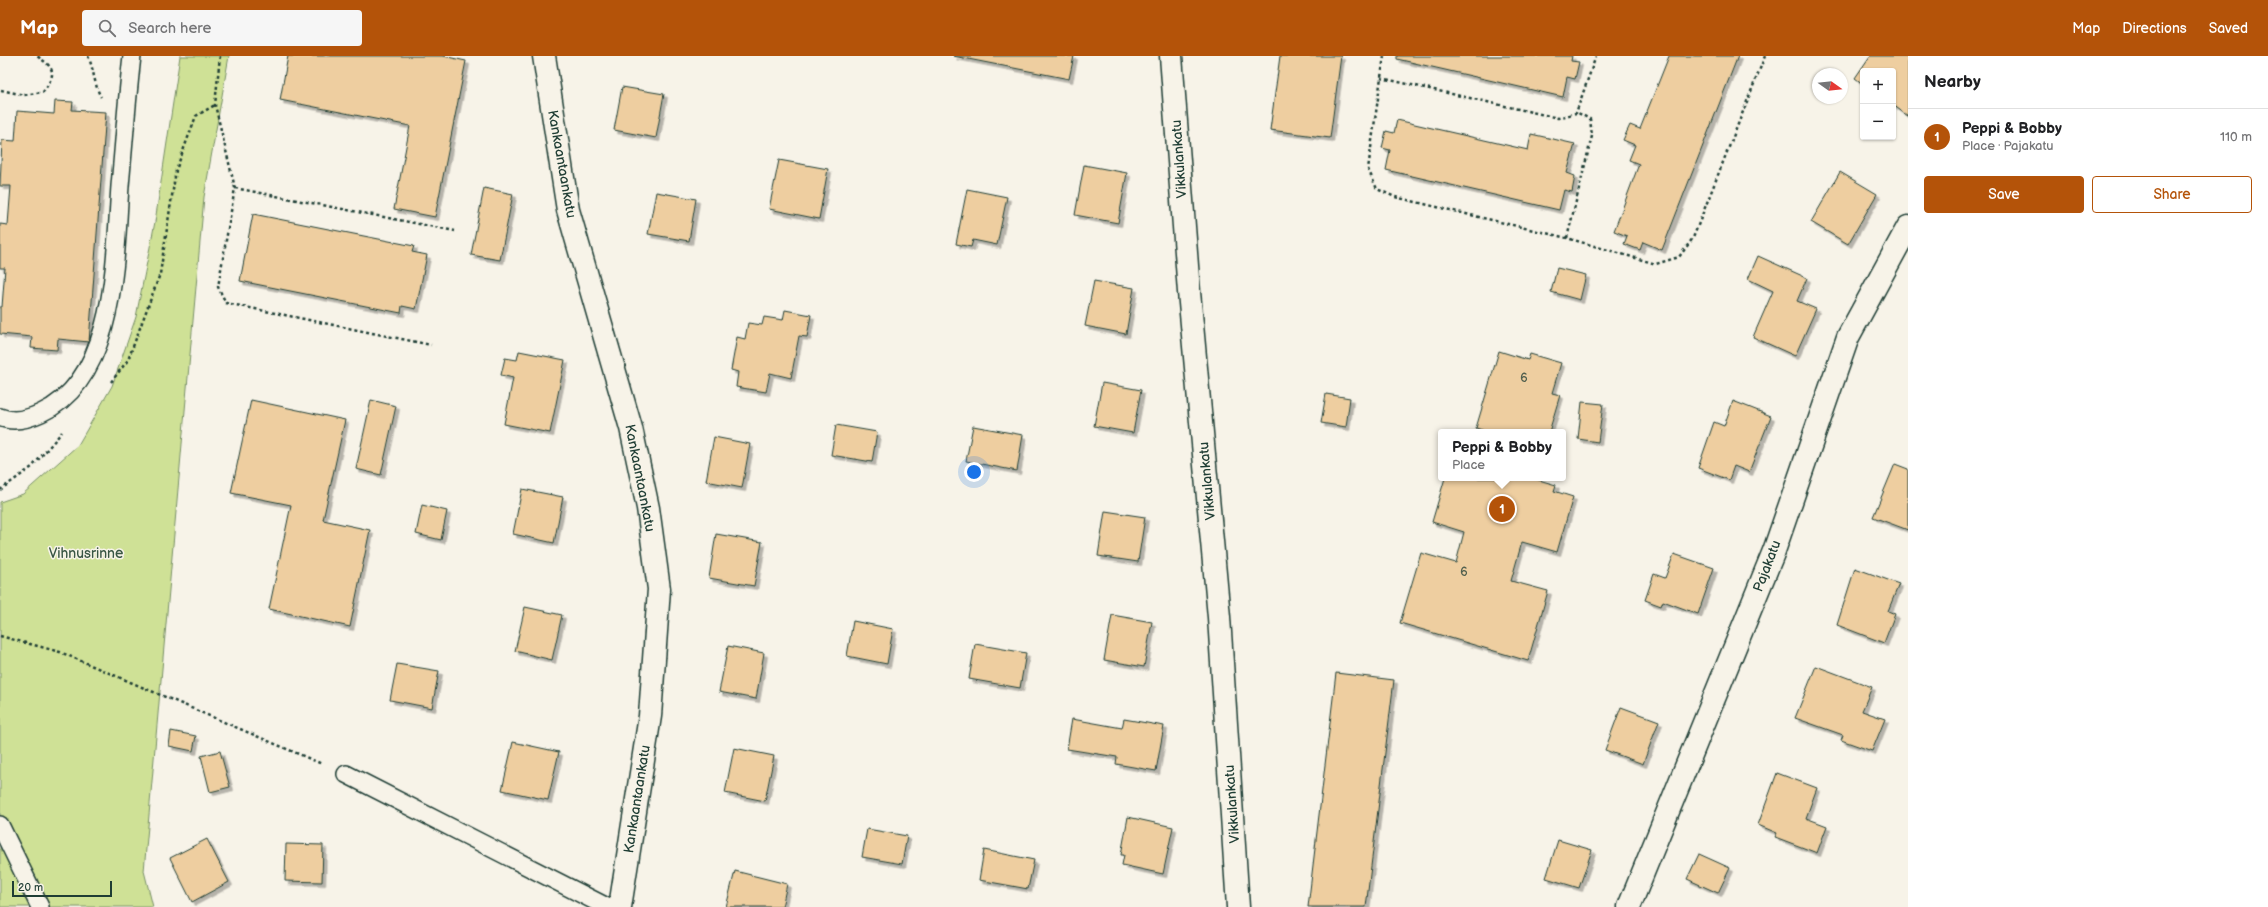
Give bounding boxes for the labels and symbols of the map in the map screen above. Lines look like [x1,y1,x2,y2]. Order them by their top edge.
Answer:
north arrow [1812,68,1848,104]
street label: Kankaantaankatu [544,109,580,219]
street label: Vikkulankatu [1168,119,1190,199]
house number: 6 [1520,371,1528,386]
street label: Kankaantaankatu [621,423,659,533]
street label: Vikkulankatu [1195,441,1219,521]
your location [964,462,984,482]
pin: 1 [1489,494,1515,524]
street label: Pajakatu [1749,538,1785,594]
park label: Vihnusrinne [49,545,123,562]
house number: 6 [1460,565,1468,580]
street label: Kankaantaankatu [620,744,654,854]
street label: Vikkulankatu [1221,764,1243,844]
scale bar [12,879,112,898]

